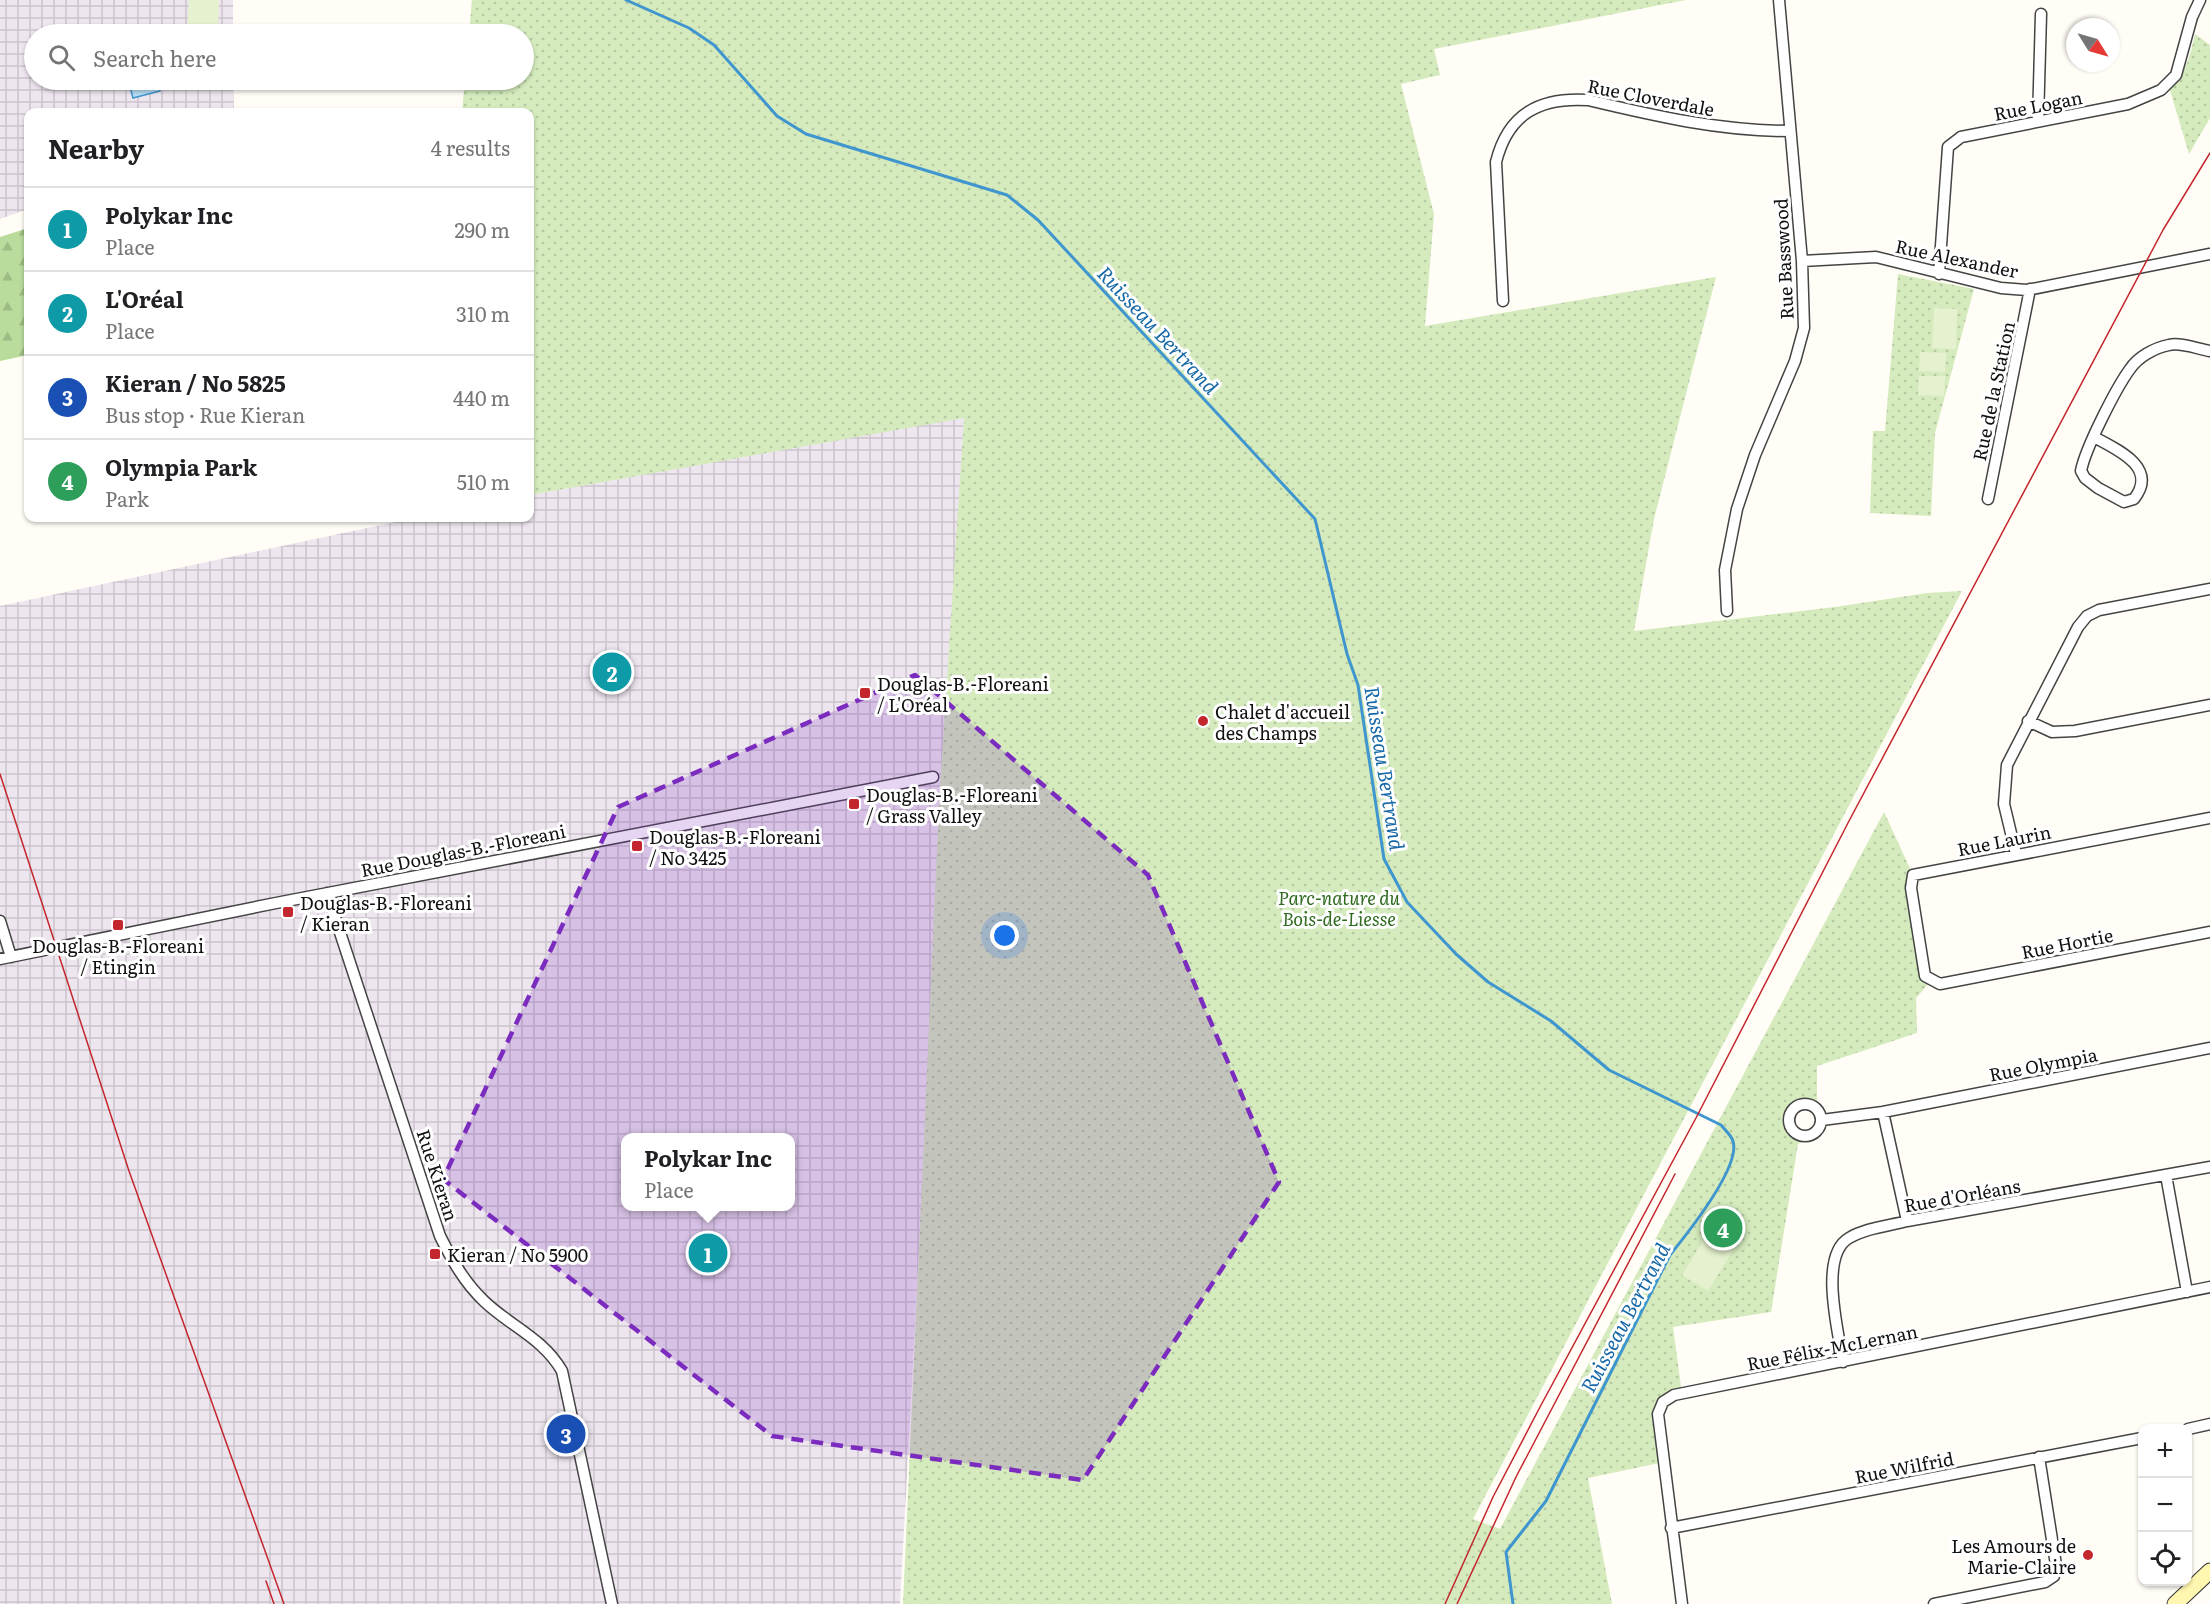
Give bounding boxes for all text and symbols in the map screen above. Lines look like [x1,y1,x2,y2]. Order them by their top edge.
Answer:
north arrow [2066,18,2120,72]
search box [24,24,534,90]
icon: search [45,41,78,74]
text: Search here [93,41,216,74]
street label: Rue Cloverdale [1585,71,1717,123]
street label: Rue Logan [1991,83,2085,127]
text: Nearby [48,128,144,167]
text: 4 results [431,132,510,162]
text: Polykar Inc [105,198,233,231]
street label: Rue Basswood [1766,198,1800,320]
text: 1 [63,214,72,244]
text: 290 m [454,214,510,244]
text: Place [105,231,155,261]
street label: Rue Alexander [1893,232,2021,284]
water label: Ruisseau Bertrand [1091,258,1227,400]
text: L'Oréal [105,282,184,315]
text: 2 [62,298,73,328]
text: 310 m [456,298,510,328]
text: Place [105,315,155,345]
street label: Rue de la Station [1965,319,2021,463]
text: Kieran / No 5825 [105,366,286,399]
text: 3 [62,382,73,412]
text: 440 m [453,382,510,412]
text: Bus stop · Rue Kieran [105,399,305,429]
text: Olympia Park [105,450,257,483]
text: 4 [61,466,74,496]
text: 510 m [457,466,510,496]
text: Park [105,483,149,513]
pin: 2 [592,650,632,694]
place label: Douglas-B.-Floreani / L'Oréal [877,670,1049,718]
water label: Ruisseau Bertrand [1358,684,1414,853]
marker: Douglas-B.-Floreani / L'Oréal [858,686,872,700]
place label: Chalet d'accueil des Champs [1215,698,1350,746]
marker: Chalet d'accueil des Champs [1196,714,1210,728]
place label: Douglas-B.-Floreani / Grass Valley [866,781,1038,829]
marker: Douglas-B.-Floreani / Grass Valley [847,797,861,811]
street label: Rue Douglas-B.-Floreani [358,817,568,883]
street label: Rue Laurin [1955,818,2053,862]
place label: Douglas-B.-Floreani / No 3425 [649,823,821,871]
marker: Douglas-B.-Floreani / No 3425 [630,839,644,853]
park label: Parc-nature du Bois-de-Liesse [1278,884,1400,932]
place label: Douglas-B.-Floreani / Kieran [300,889,472,937]
marker: Douglas-B.-Floreani / Kieran [281,905,295,919]
marker: Douglas-B.-Floreani / Etingin [111,918,125,932]
your location [990,921,1019,950]
street label: Rue Hortie [2019,921,2115,965]
place label: Douglas-B.-Floreani / Etingin [32,932,204,980]
street label: Rue Olympia [1986,1040,2100,1088]
street label: Rue Kieran [410,1126,466,1225]
popup [621,1133,795,1211]
text: Polykar Inc [644,1141,772,1174]
street label: Rue d'Orléans [1902,1171,2022,1219]
text: Place [644,1174,694,1204]
pin: 4 [1704,1206,1742,1250]
pin: 1 [688,1230,728,1276]
water label: Ruisseau Bertrand [1572,1236,1676,1397]
place label: Kieran / No 5900 [447,1241,588,1268]
marker: Kieran / No 5900 [428,1247,442,1261]
street label: Rue Félix-McLernan [1744,1317,1920,1377]
pin: 3 [546,1412,586,1456]
map controls [2138,1424,2192,1586]
button: + [2138,1424,2192,1478]
street label: Rue Wilfrid [1852,1444,1956,1490]
button: − [2138,1478,2192,1532]
place label: Les Amours de Marie-Claire [1951,1532,2076,1580]
button: locate [2138,1532,2192,1586]
marker: Les Amours de Marie-Claire [2081,1548,2095,1562]

